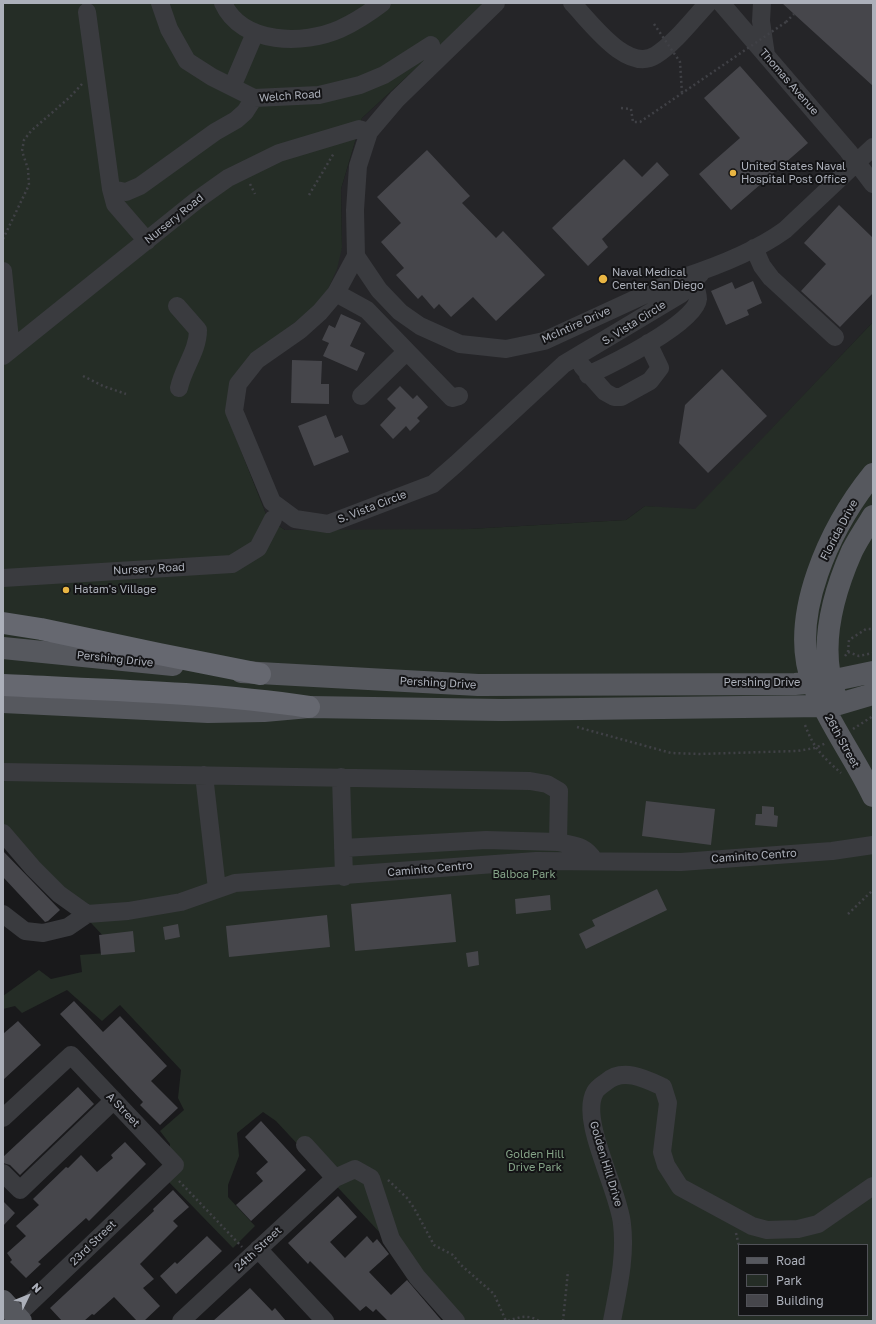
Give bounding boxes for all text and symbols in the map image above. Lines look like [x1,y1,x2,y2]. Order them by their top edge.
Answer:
street label: Thomas Avenue [757,46,821,118]
street label: Welch Road [258,87,322,105]
place label: United States Naval Hospital Post Office [741,160,847,186]
marker: United States Naval Hospital Post Office [728,168,738,178]
street label: Nursery Road [142,191,206,247]
place label: Naval Medical Center San Diego [612,266,703,292]
marker: Naval Medical Center San Diego [597,273,609,285]
street label: S. Vista Circle [600,298,668,348]
street label: McIntire Drive [540,304,612,346]
street label: S. Vista Circle [336,488,408,526]
street label: Florida Drive [817,497,861,563]
street label: Nursery Road [113,561,185,577]
place label: Hatam's Village [74,583,156,597]
marker: Hatam's Village [61,585,71,595]
street label: Pershing Drive [76,648,154,670]
street label: Pershing Drive [399,674,477,692]
street label: Pershing Drive [724,676,800,690]
street label: 26th Street [822,712,862,770]
street label: Caminito Centro [711,846,797,866]
street label: Caminito Centro [387,859,473,879]
park label: Balboa Park [492,868,556,882]
street label: A Street [103,1090,143,1130]
street label: Golden Hill Drive [587,1120,625,1208]
park label: Golden Hill Drive Park [506,1148,564,1174]
street label: 23rd Street [67,1218,119,1268]
street label: 24th Street [232,1224,284,1274]
legend [738,1244,868,1316]
text: Road [776,1253,805,1268]
text: Park [776,1273,802,1288]
north arrow [8,1276,48,1316]
text: N [30,1280,45,1295]
text: Building [776,1293,824,1308]

